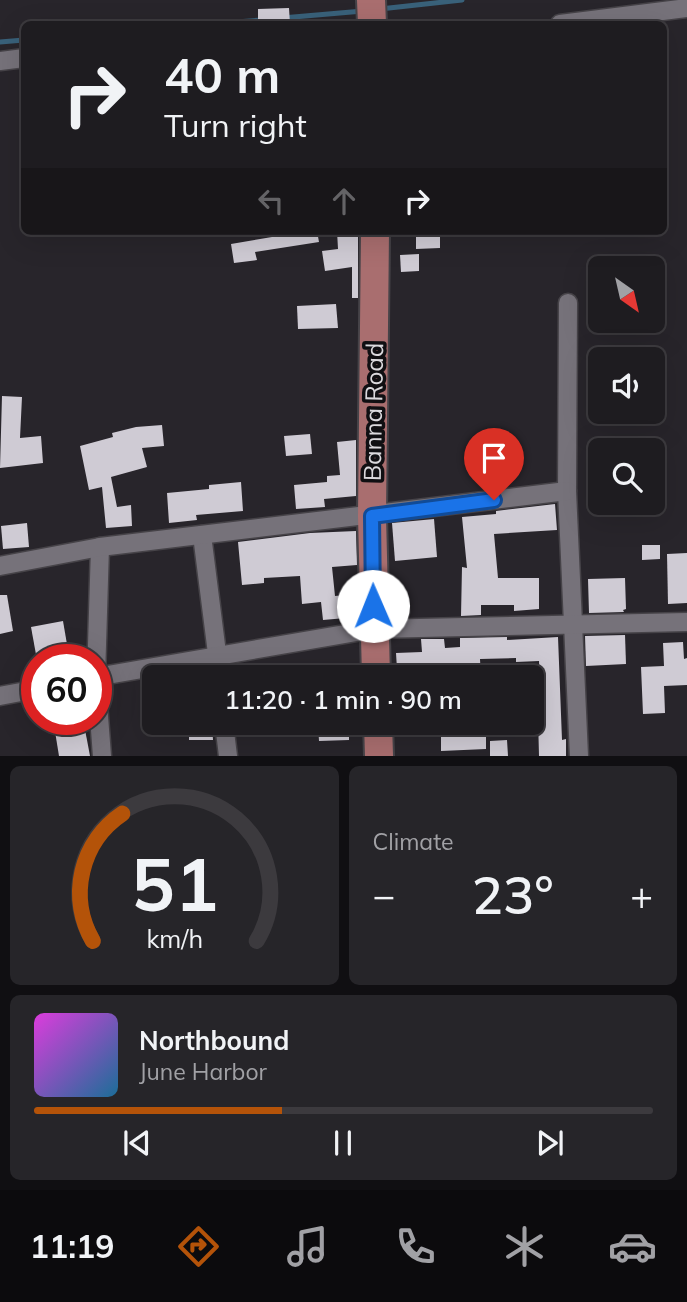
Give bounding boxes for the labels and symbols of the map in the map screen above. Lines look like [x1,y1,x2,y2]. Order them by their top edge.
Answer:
north arrow [588,256,665,332]
street label: Banna Road [357,343,389,481]
pin [464,428,524,500]
position arrow [336,569,410,643]
speed limit sign: 60 [21,644,112,735]

